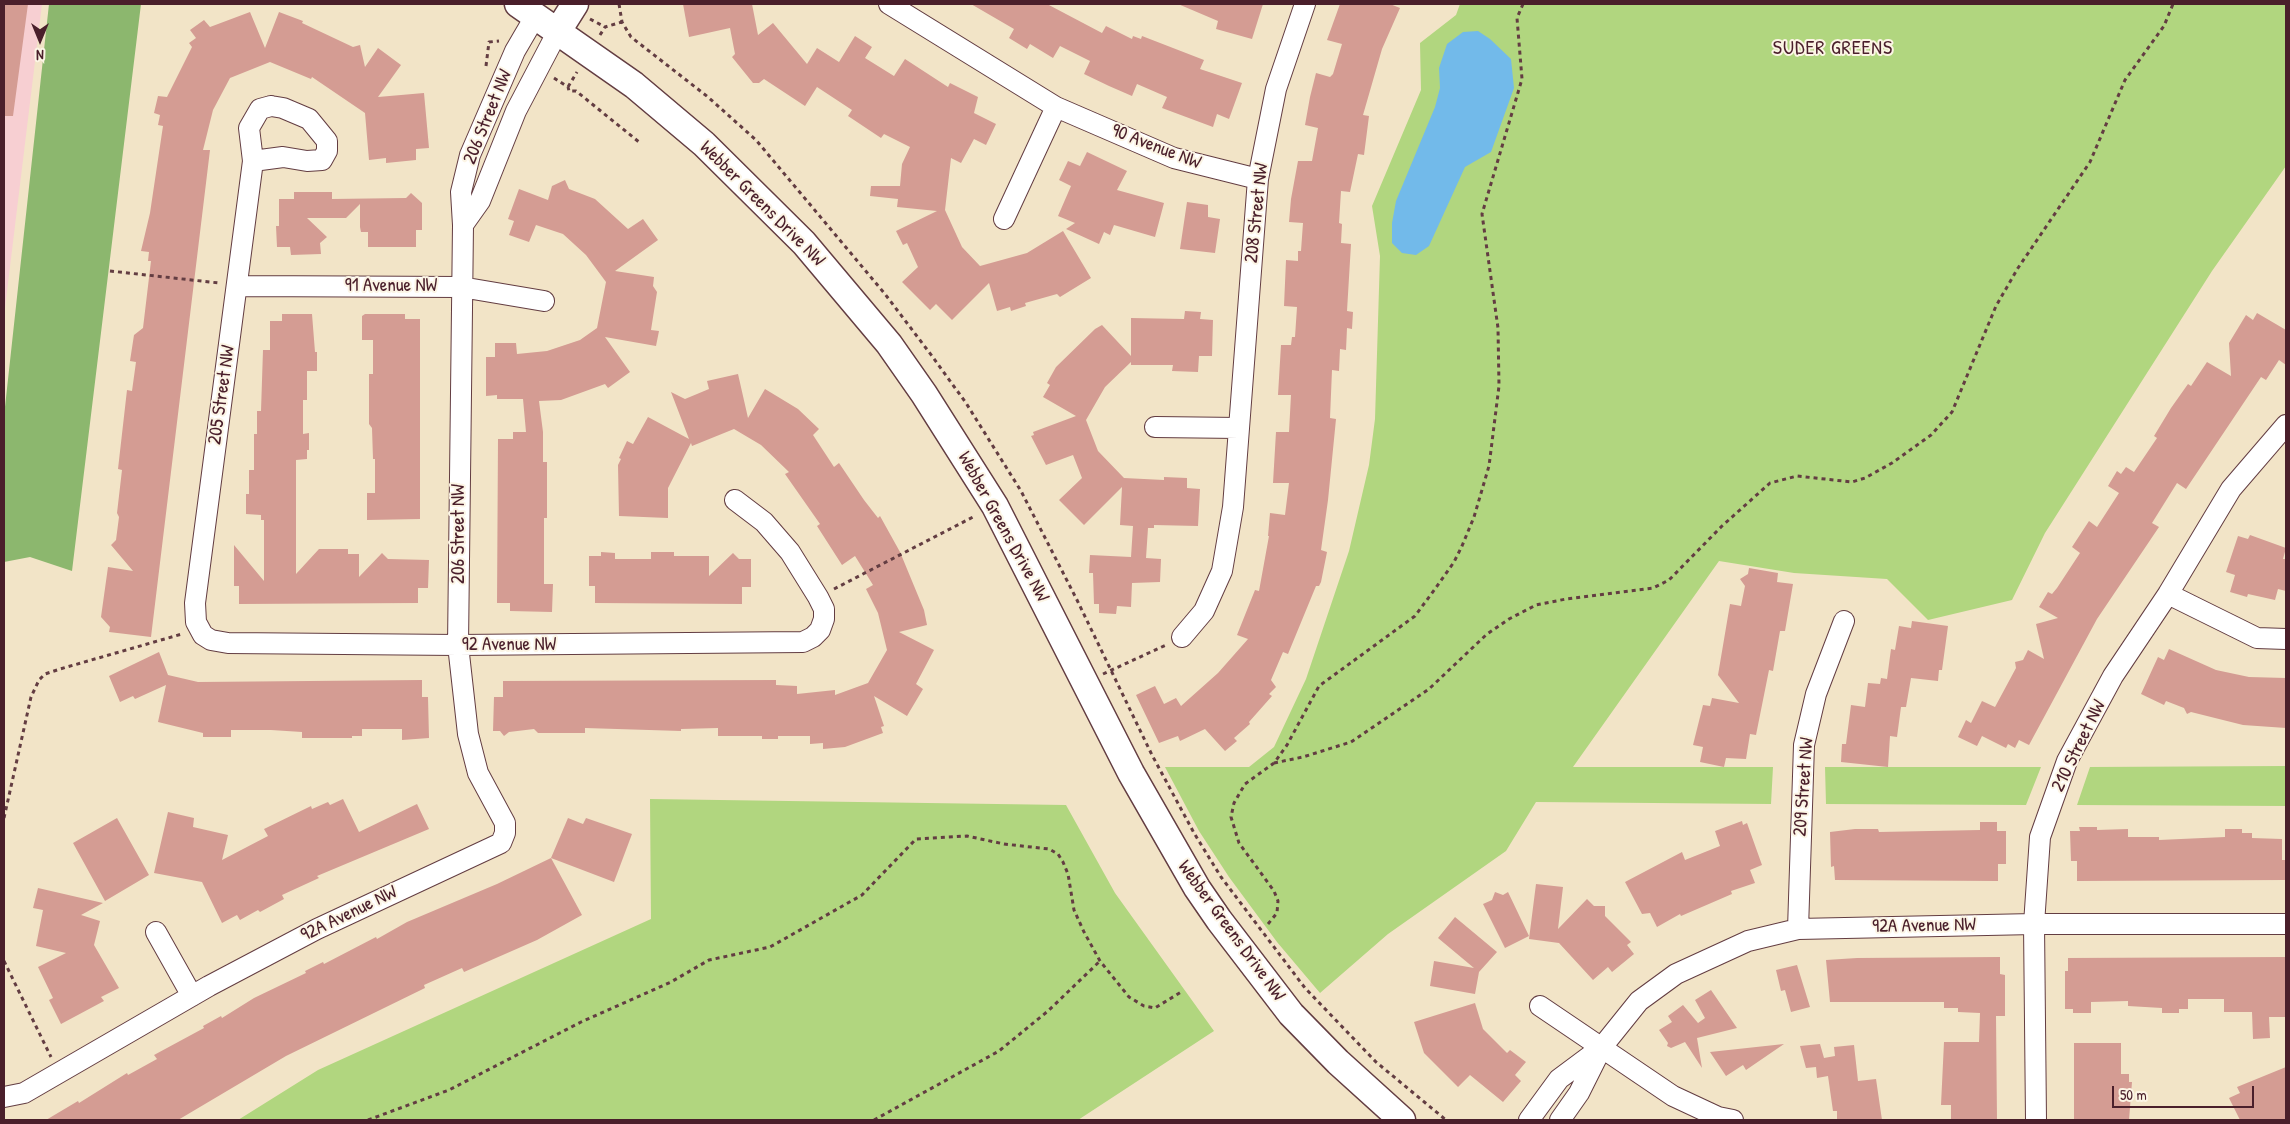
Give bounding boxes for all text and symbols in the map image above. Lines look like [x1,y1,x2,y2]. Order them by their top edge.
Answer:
north arrow [15,15,65,65]
district label: SUDER GREENS [1771,37,1895,61]
text: N [36,46,44,65]
street label: 206 Street NW [459,66,517,168]
street label: 90 Avenue NW [1108,119,1204,175]
street label: Webber Greens Drive NW [695,137,829,271]
street label: 208 Street NW [1240,162,1274,264]
street label: 91 Avenue NW [345,275,437,297]
street label: 205 Street NW [204,344,240,446]
street label: Webber Greens Drive NW [952,448,1054,606]
street label: 206 Street NW [448,484,470,584]
street label: 92 Avenue NW [462,634,556,656]
street label: 210 Street NW [2047,696,2111,796]
street label: 209 Street NW [1789,737,1819,837]
street label: Webber Greens Drive NW [1172,856,1290,1006]
street label: 92A Avenue NW [297,881,401,947]
street label: 92A Avenue NW [1872,914,1976,938]
scale bar [2115,1076,2258,1108]
text: 50 m [2120,1084,2147,1105]

